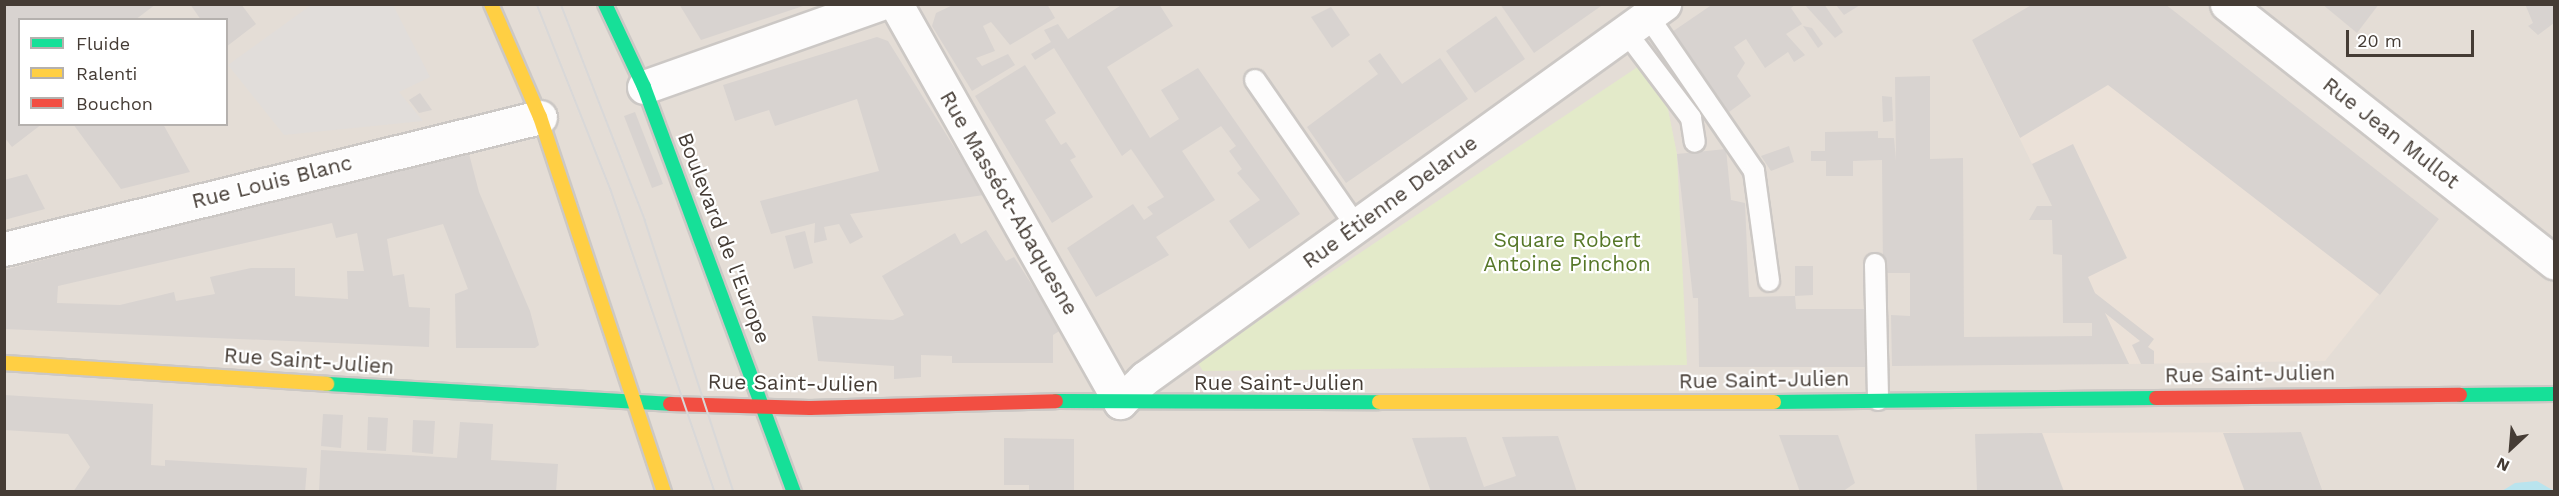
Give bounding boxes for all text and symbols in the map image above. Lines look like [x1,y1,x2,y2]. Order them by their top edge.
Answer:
legend [18,18,228,126]
scale bar [2349,18,2476,56]
text: 20 m [2357,30,2402,51]
text: Fluide [76,33,130,54]
text: Ralenti [76,63,137,84]
street label: Rue Jean Mullot [2318,72,2464,194]
street label: Rue Masséot-Abaquesne [934,87,1084,319]
text: Bouchon [76,93,153,114]
street label: Boulevard de l'Europe [672,129,776,347]
street label: Rue Étienne Delarue [1298,130,1482,274]
street label: Rue Louis Blanc [189,150,355,214]
park label: Square Robert Antoine Pinchon [1483,227,1651,277]
street label: Rue Saint-Julien [223,342,395,380]
street label: Rue Saint-Julien [2165,360,2335,388]
street label: Rue Saint-Julien [1679,366,1849,394]
street label: Rue Saint-Julien [708,369,878,397]
street label: Rue Saint-Julien [1194,370,1364,396]
north arrow [2481,418,2541,478]
text: N [2493,453,2512,476]

